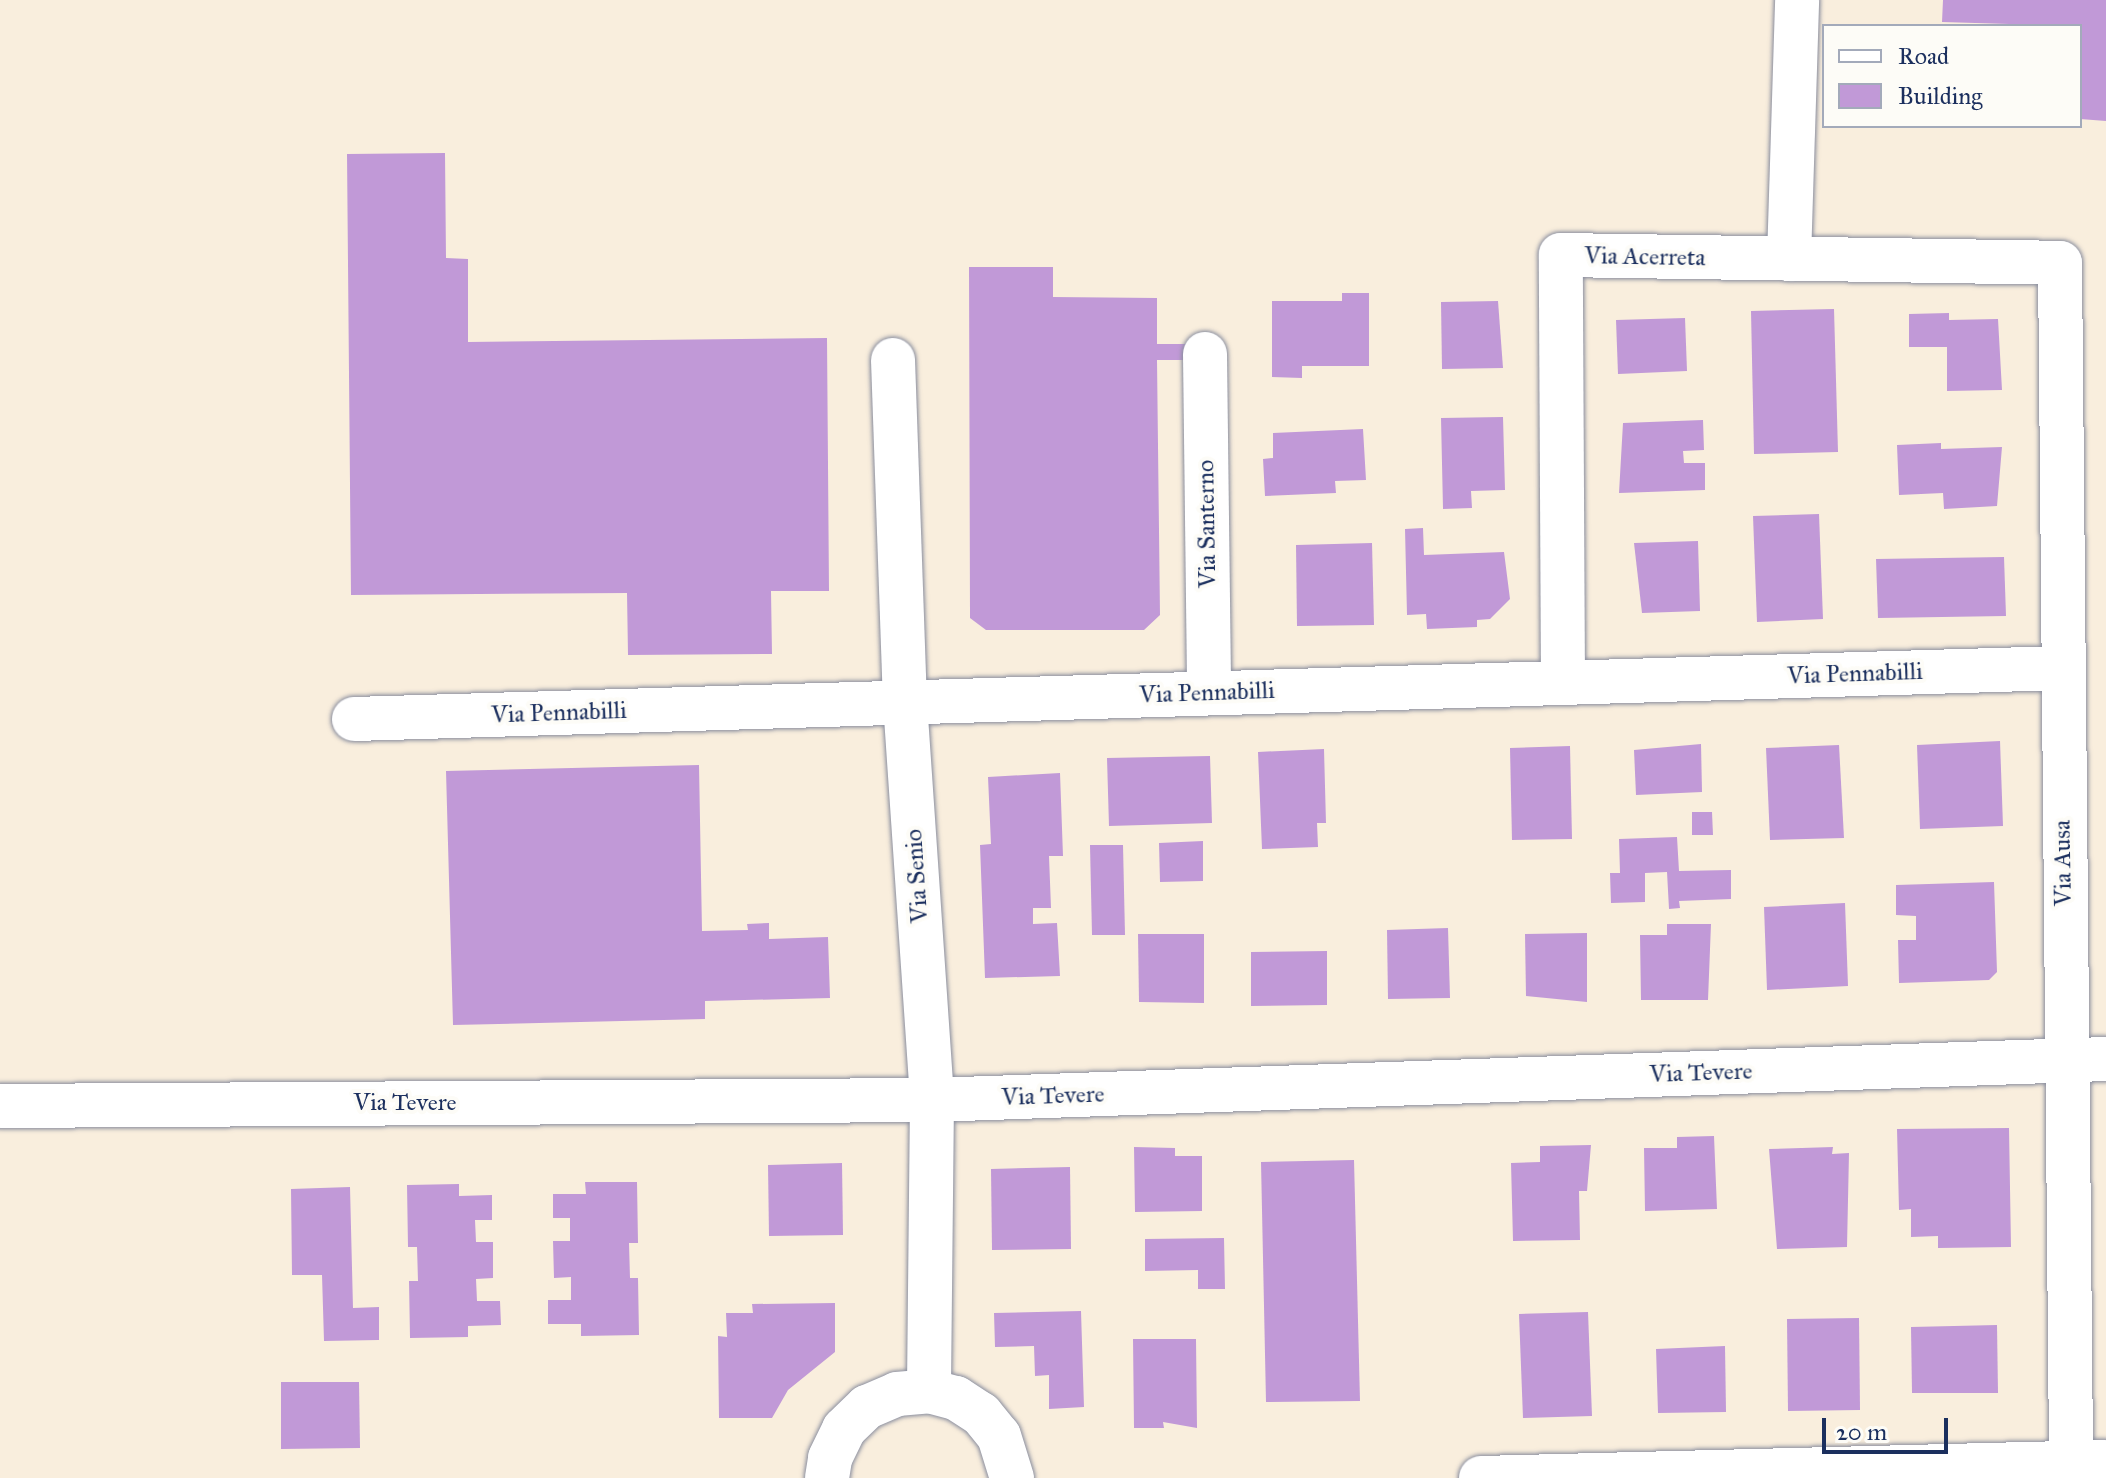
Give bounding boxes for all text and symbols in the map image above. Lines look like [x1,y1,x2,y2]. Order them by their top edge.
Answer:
legend [1822,24,2082,128]
text: Road [1898,41,1949,71]
text: Building [1898,81,1983,111]
street label: Via Acerreta [1584,242,1706,272]
street label: Via Santerno [1191,460,1223,588]
street label: Via Pennabilli [1787,657,1923,691]
street label: Via Pennabilli [1139,676,1275,710]
street label: Via Pennabilli [491,696,627,730]
street label: Via Ausa [2048,820,2078,906]
street label: Via Senio [899,828,935,924]
street label: Via Tevere [1649,1057,1753,1089]
street label: Via Tevere [1001,1080,1105,1112]
street label: Via Tevere [353,1089,457,1117]
scale bar [1826,1402,1952,1452]
text: 20 m [1836,1417,1887,1447]

